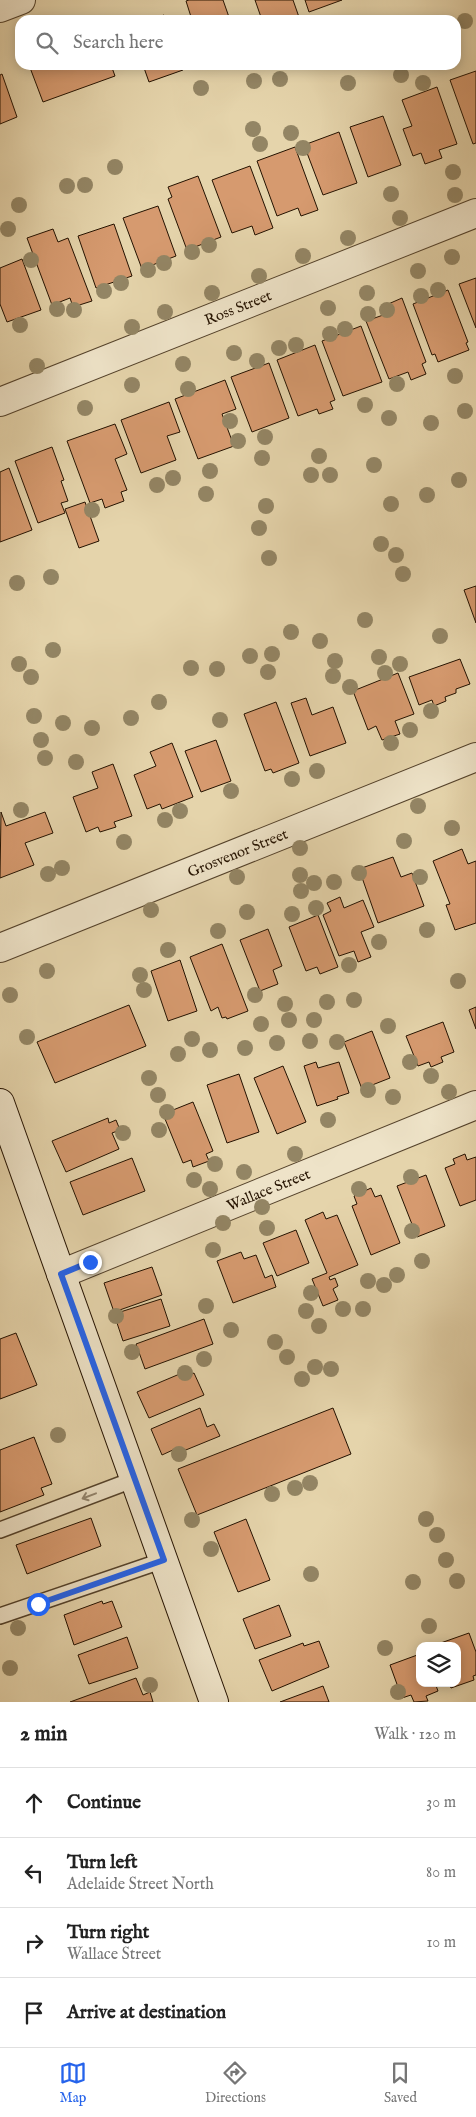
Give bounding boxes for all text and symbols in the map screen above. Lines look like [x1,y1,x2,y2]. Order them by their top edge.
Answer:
search box [15,15,461,70]
icon: search [33,29,61,57]
text: Search here [73,31,164,55]
street label: Ross Street [202,286,274,330]
street label: Grosvenor Street [185,824,291,882]
street label: Wallace Street [224,1164,313,1215]
route end [79,1251,102,1274]
one-way arrow [82,1492,97,1501]
route start [27,1593,50,1616]
map controls [416,1642,461,1687]
button: layers [416,1642,461,1687]
text: 2 min [20,1721,67,1748]
text: Walk · 120 m [374,1725,456,1745]
icon: ahead [20,1789,48,1817]
text: Continue [67,1791,141,1815]
text: 30 m [426,1793,456,1813]
text: Turn left [67,1851,138,1875]
icon: left [20,1859,48,1887]
text: 80 m [426,1863,456,1883]
text: Adelaide Street North [67,1875,214,1895]
text: Turn right [67,1921,149,1945]
icon: right [20,1929,48,1957]
text: 10 m [426,1933,456,1953]
text: Wallace Street [67,1945,161,1965]
icon: arrive [20,1999,48,2027]
text: Arrive at destination [67,2001,226,2025]
tab: Map [59,2059,87,2107]
tab: Directions [205,2059,266,2107]
tab: Saved [384,2059,417,2107]

